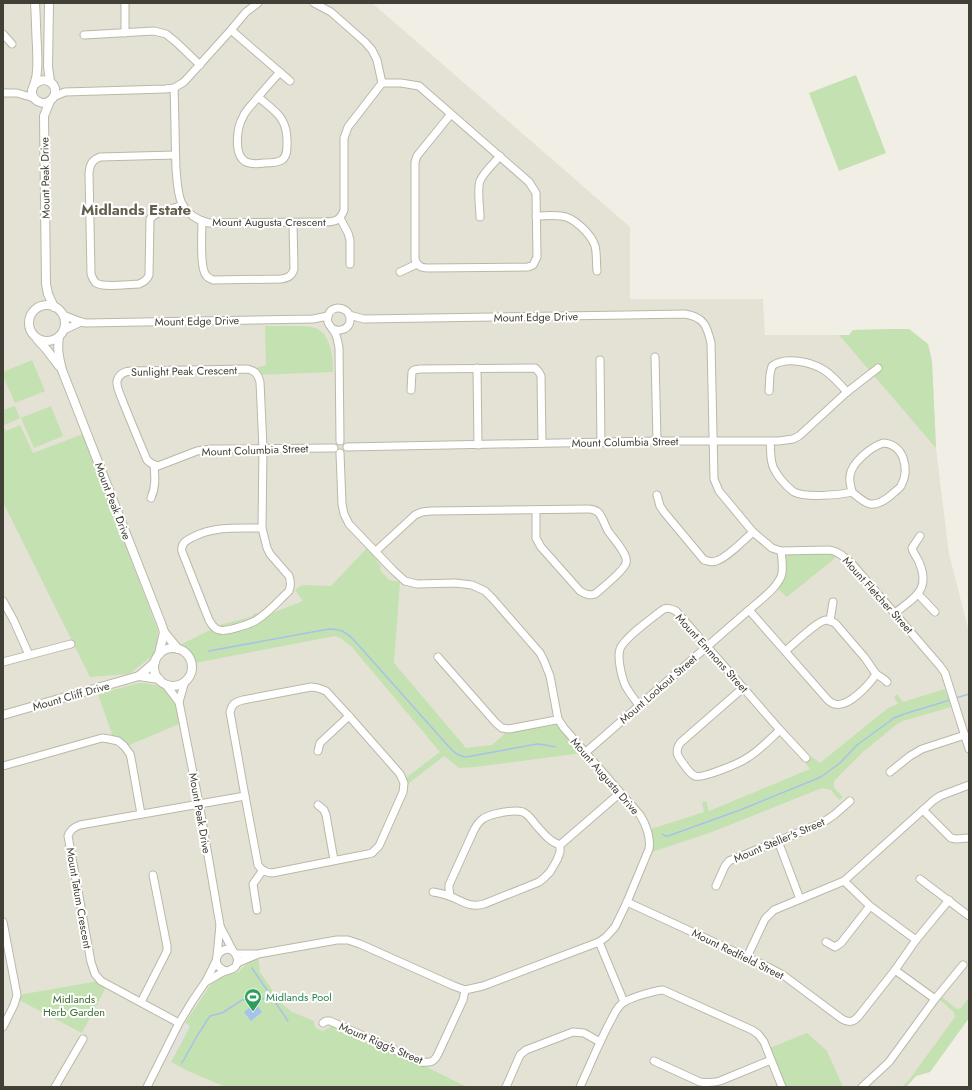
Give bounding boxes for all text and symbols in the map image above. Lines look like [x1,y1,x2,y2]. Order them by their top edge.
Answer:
street label: Mount Peak Drive [36,137,54,219]
district label: Midlands Estate [81,199,192,221]
street label: Mount Augusta Crescent [212,214,326,230]
street label: Mount Edge Drive [494,308,579,326]
street label: Mount Edge Drive [155,312,240,330]
street label: Sunlight Peak Crescent [131,362,238,380]
street label: Mount Columbia Street [571,433,679,451]
street label: Mount Columbia Street [201,440,309,460]
street label: Mount Peak Drive [91,460,135,542]
street label: Mount Fletcher Street [839,553,917,637]
street label: Mount Emmons Street [672,610,752,696]
street label: Mount Lookout Street [616,651,701,727]
street label: Mount Cliff Drive [31,677,112,715]
street label: Mount Augusta Drive [567,734,643,818]
street label: Mount Peak Drive [185,771,215,855]
street label: Mount Steller's Street [731,813,827,866]
street label: Mount Tatum Crescent [62,846,96,950]
street label: Mount Redfield Street [689,925,787,983]
sports icon: Midlands Pool [243,987,263,1012]
place label: Midlands Pool [266,989,332,1005]
park label: Midlands Herb Garden [43,991,105,1020]
street label: Mount Rigg's Street [337,1018,426,1068]

